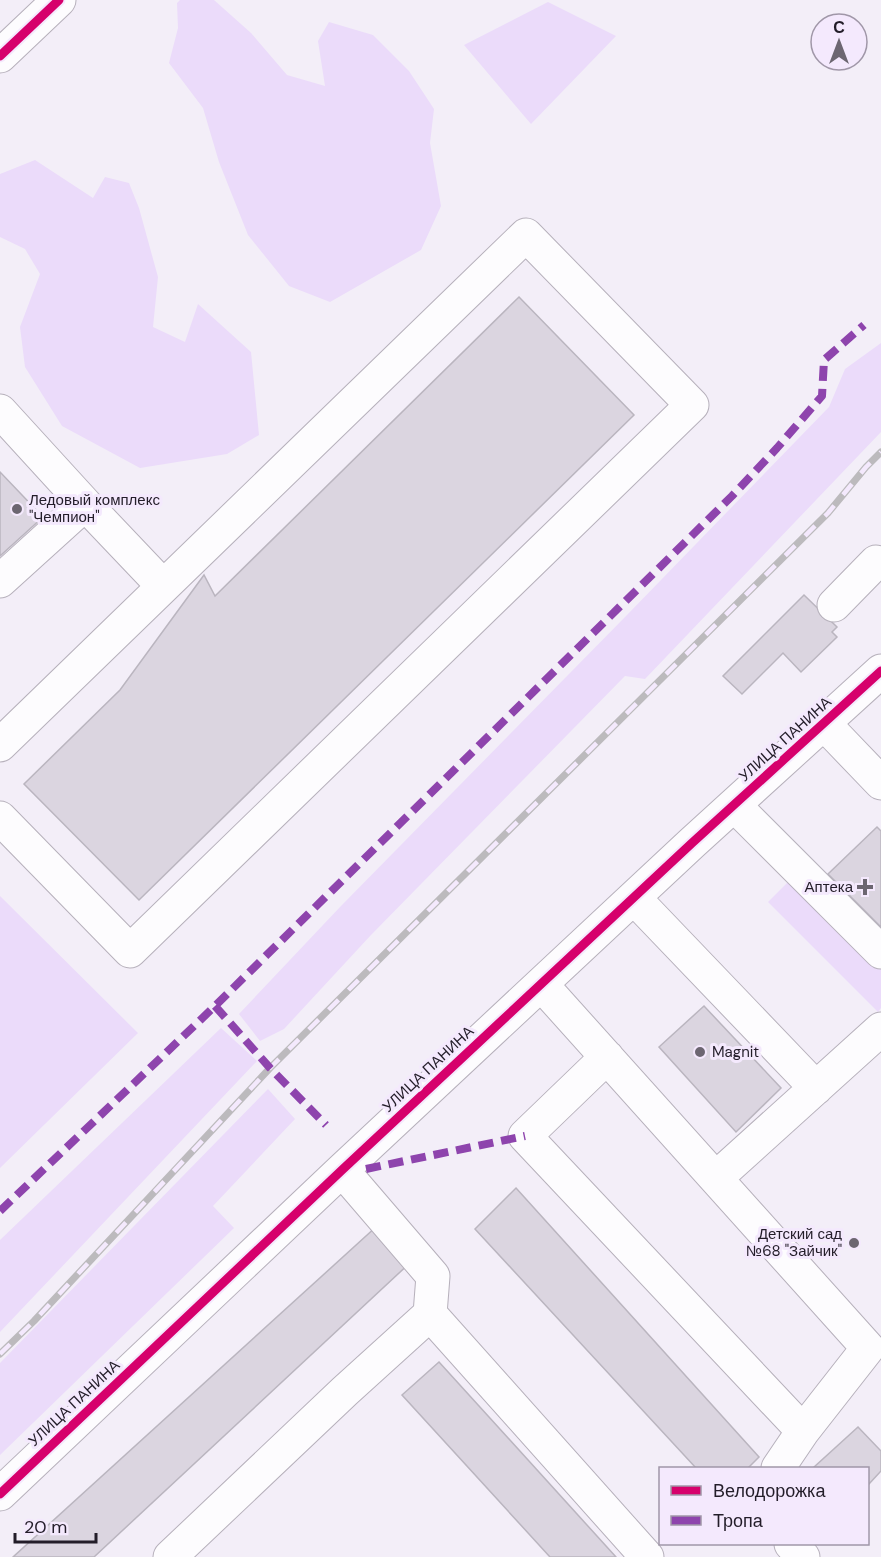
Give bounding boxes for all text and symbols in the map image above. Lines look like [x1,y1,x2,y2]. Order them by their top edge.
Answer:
north arrow [809,12,869,72]
text: С [833,17,845,38]
place label: Ледовый комплекс "Чемпион" [29,490,160,527]
marker: Ледовый комплекс "Чемпион" [10,502,24,516]
street label: УЛИЦА ПАНИНА [734,692,836,786]
place label: Аптека [805,877,854,897]
marker: Аптека [858,880,872,894]
street label: УЛИЦА ПАНИНА [378,1021,478,1117]
place label: Magnit [712,1042,759,1062]
marker: Magnit [693,1045,707,1059]
place label: Детский сад №68 "Зайчик" [746,1224,842,1261]
marker: Детский сад №68 "Зайчик" [847,1236,861,1250]
street label: УЛИЦА ПАНИНА [24,1355,124,1451]
legend [659,1467,869,1545]
text: Велодорожка [713,1479,826,1503]
scale bar [15,1506,96,1544]
text: Тропа [713,1509,764,1533]
text: 20 m [24,1515,67,1539]

